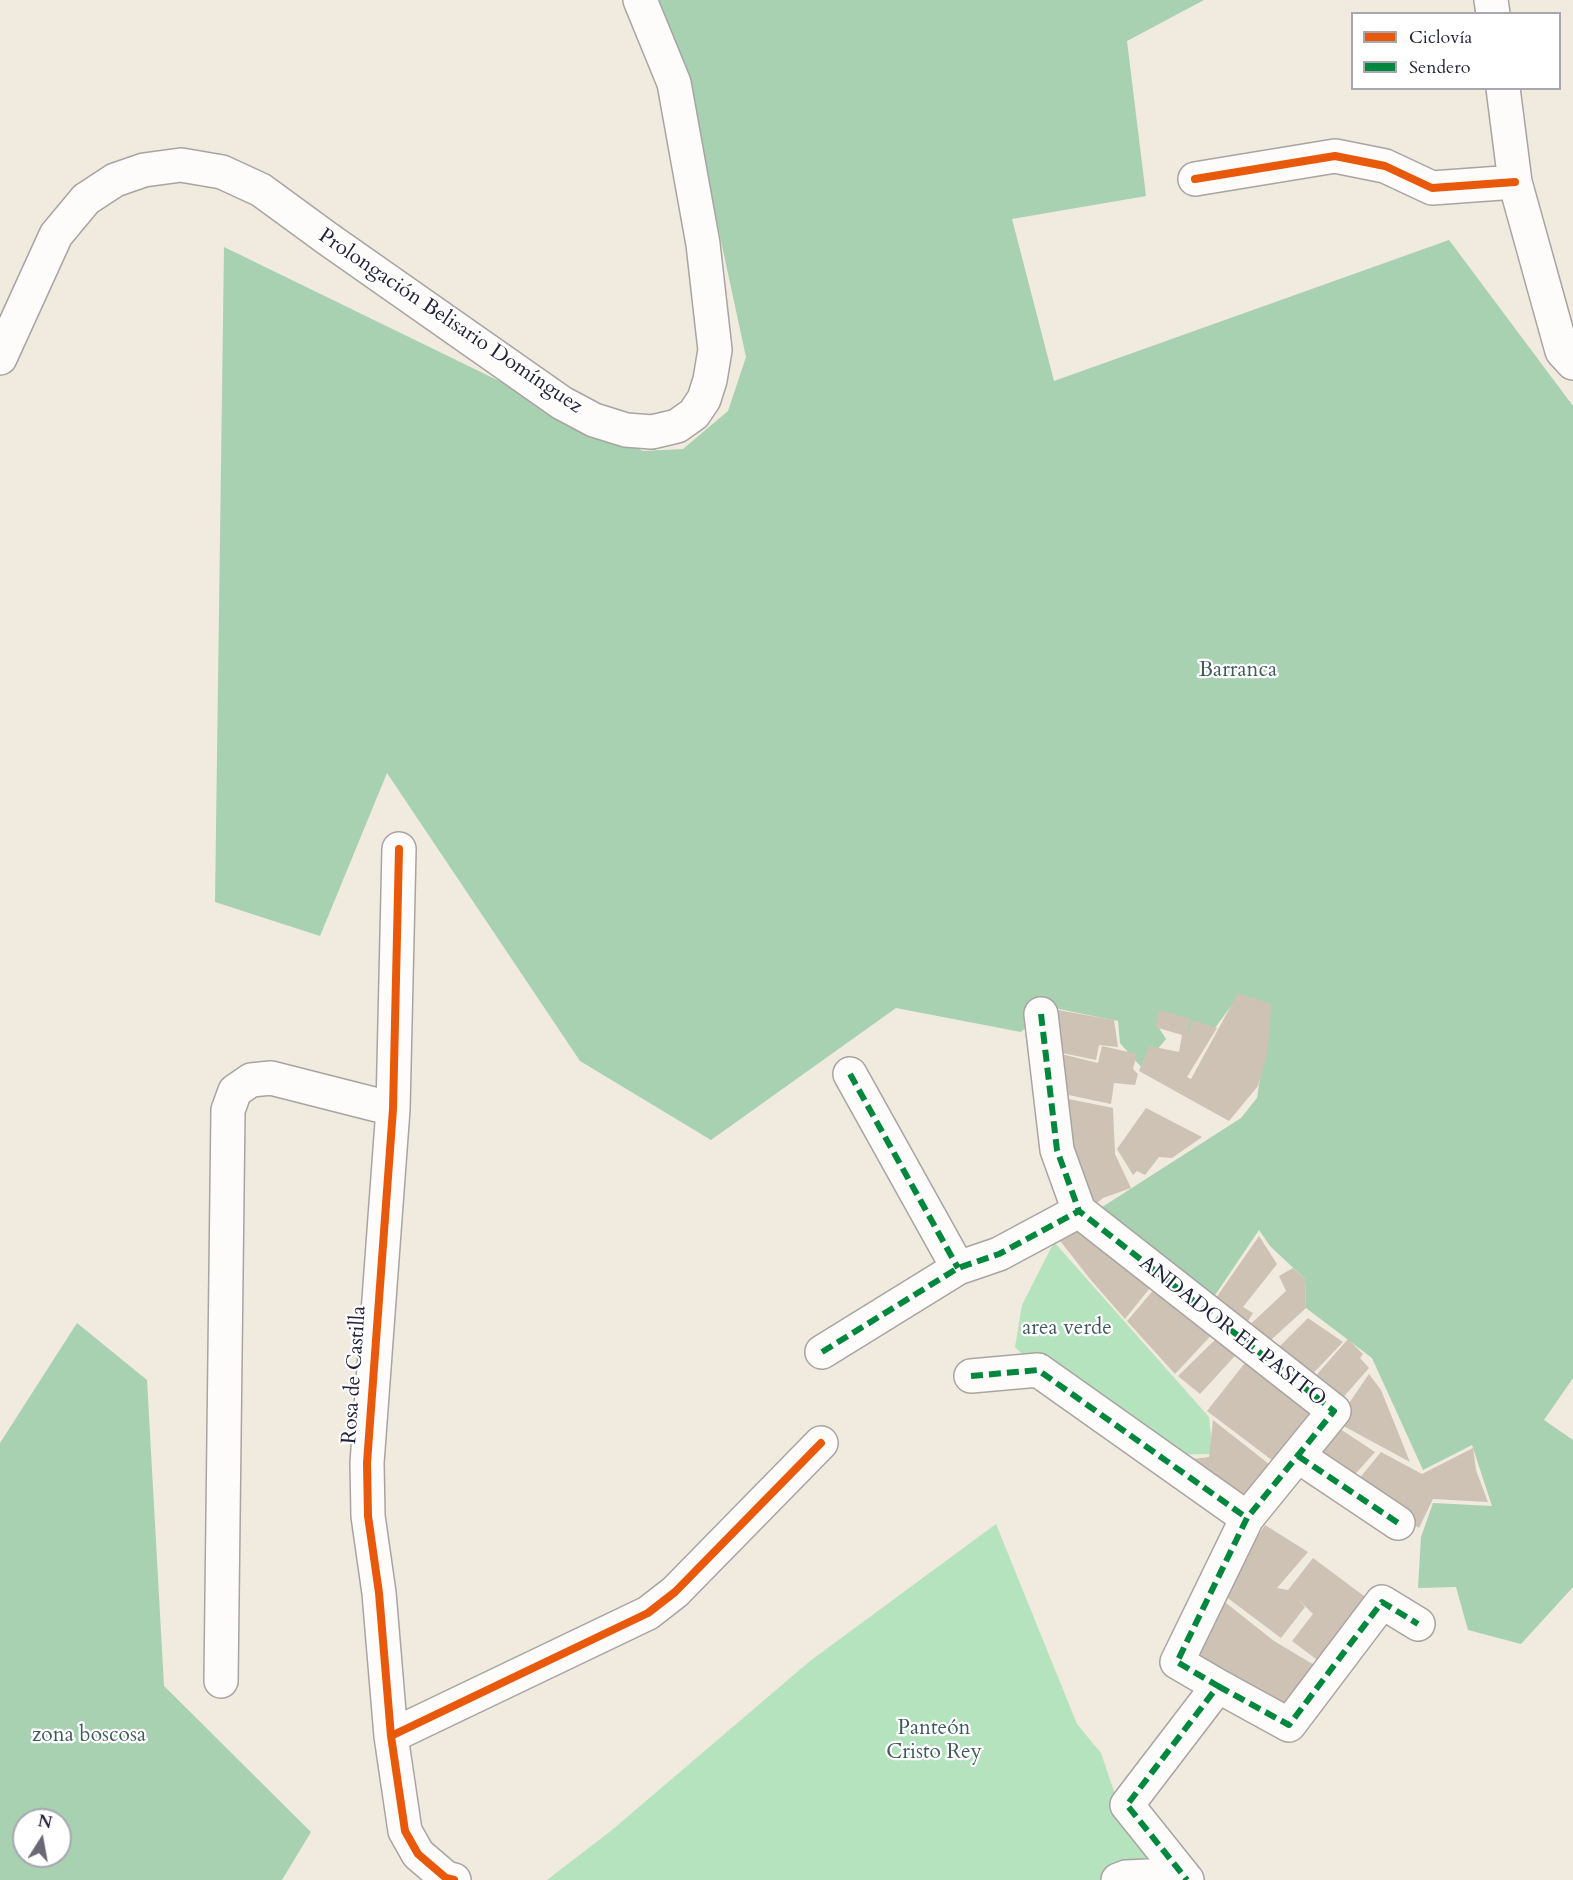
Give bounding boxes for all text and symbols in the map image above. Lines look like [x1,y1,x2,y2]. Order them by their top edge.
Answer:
legend [1351,12,1561,90]
text: Ciclovía [1409,25,1472,50]
text: Sendero [1409,55,1470,80]
street label: Prolongación Belisario Domínguez [313,224,587,420]
park label: Barranca [1199,658,1277,684]
street label: ANDADOR EL PASITO [1134,1251,1330,1413]
street label: Rosa de Castilla [338,1305,372,1445]
park label: area verde [1022,1316,1112,1342]
park label: Panteón Cristo Rey [886,1716,982,1766]
park label: zona boscosa [32,1723,146,1749]
north arrow [12,1808,72,1868]
text: N [36,1810,54,1834]

